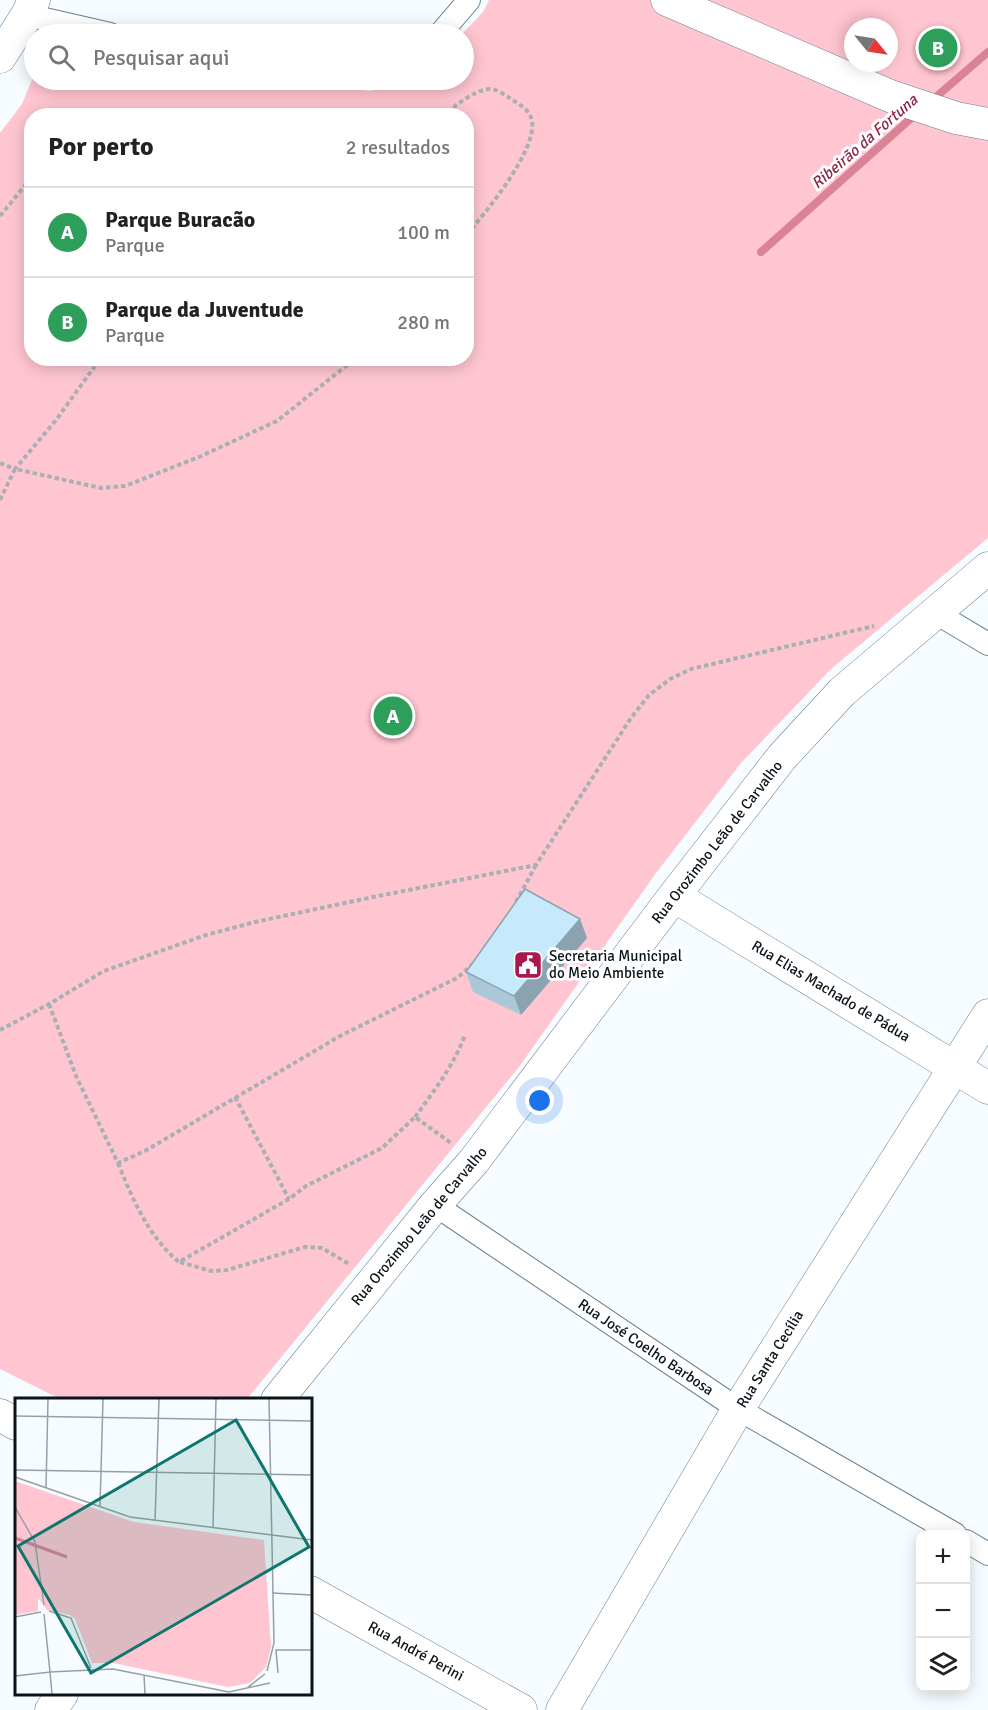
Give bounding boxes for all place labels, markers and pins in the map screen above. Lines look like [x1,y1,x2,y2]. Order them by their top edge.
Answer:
pin: B [918,26,958,70]
pin: A [374,694,412,738]
place label: Secretaria Municipal do Meio Ambiente [549,947,682,982]
public building icon: Secretaria Municipal do Meio Ambiente [512,949,544,981]

